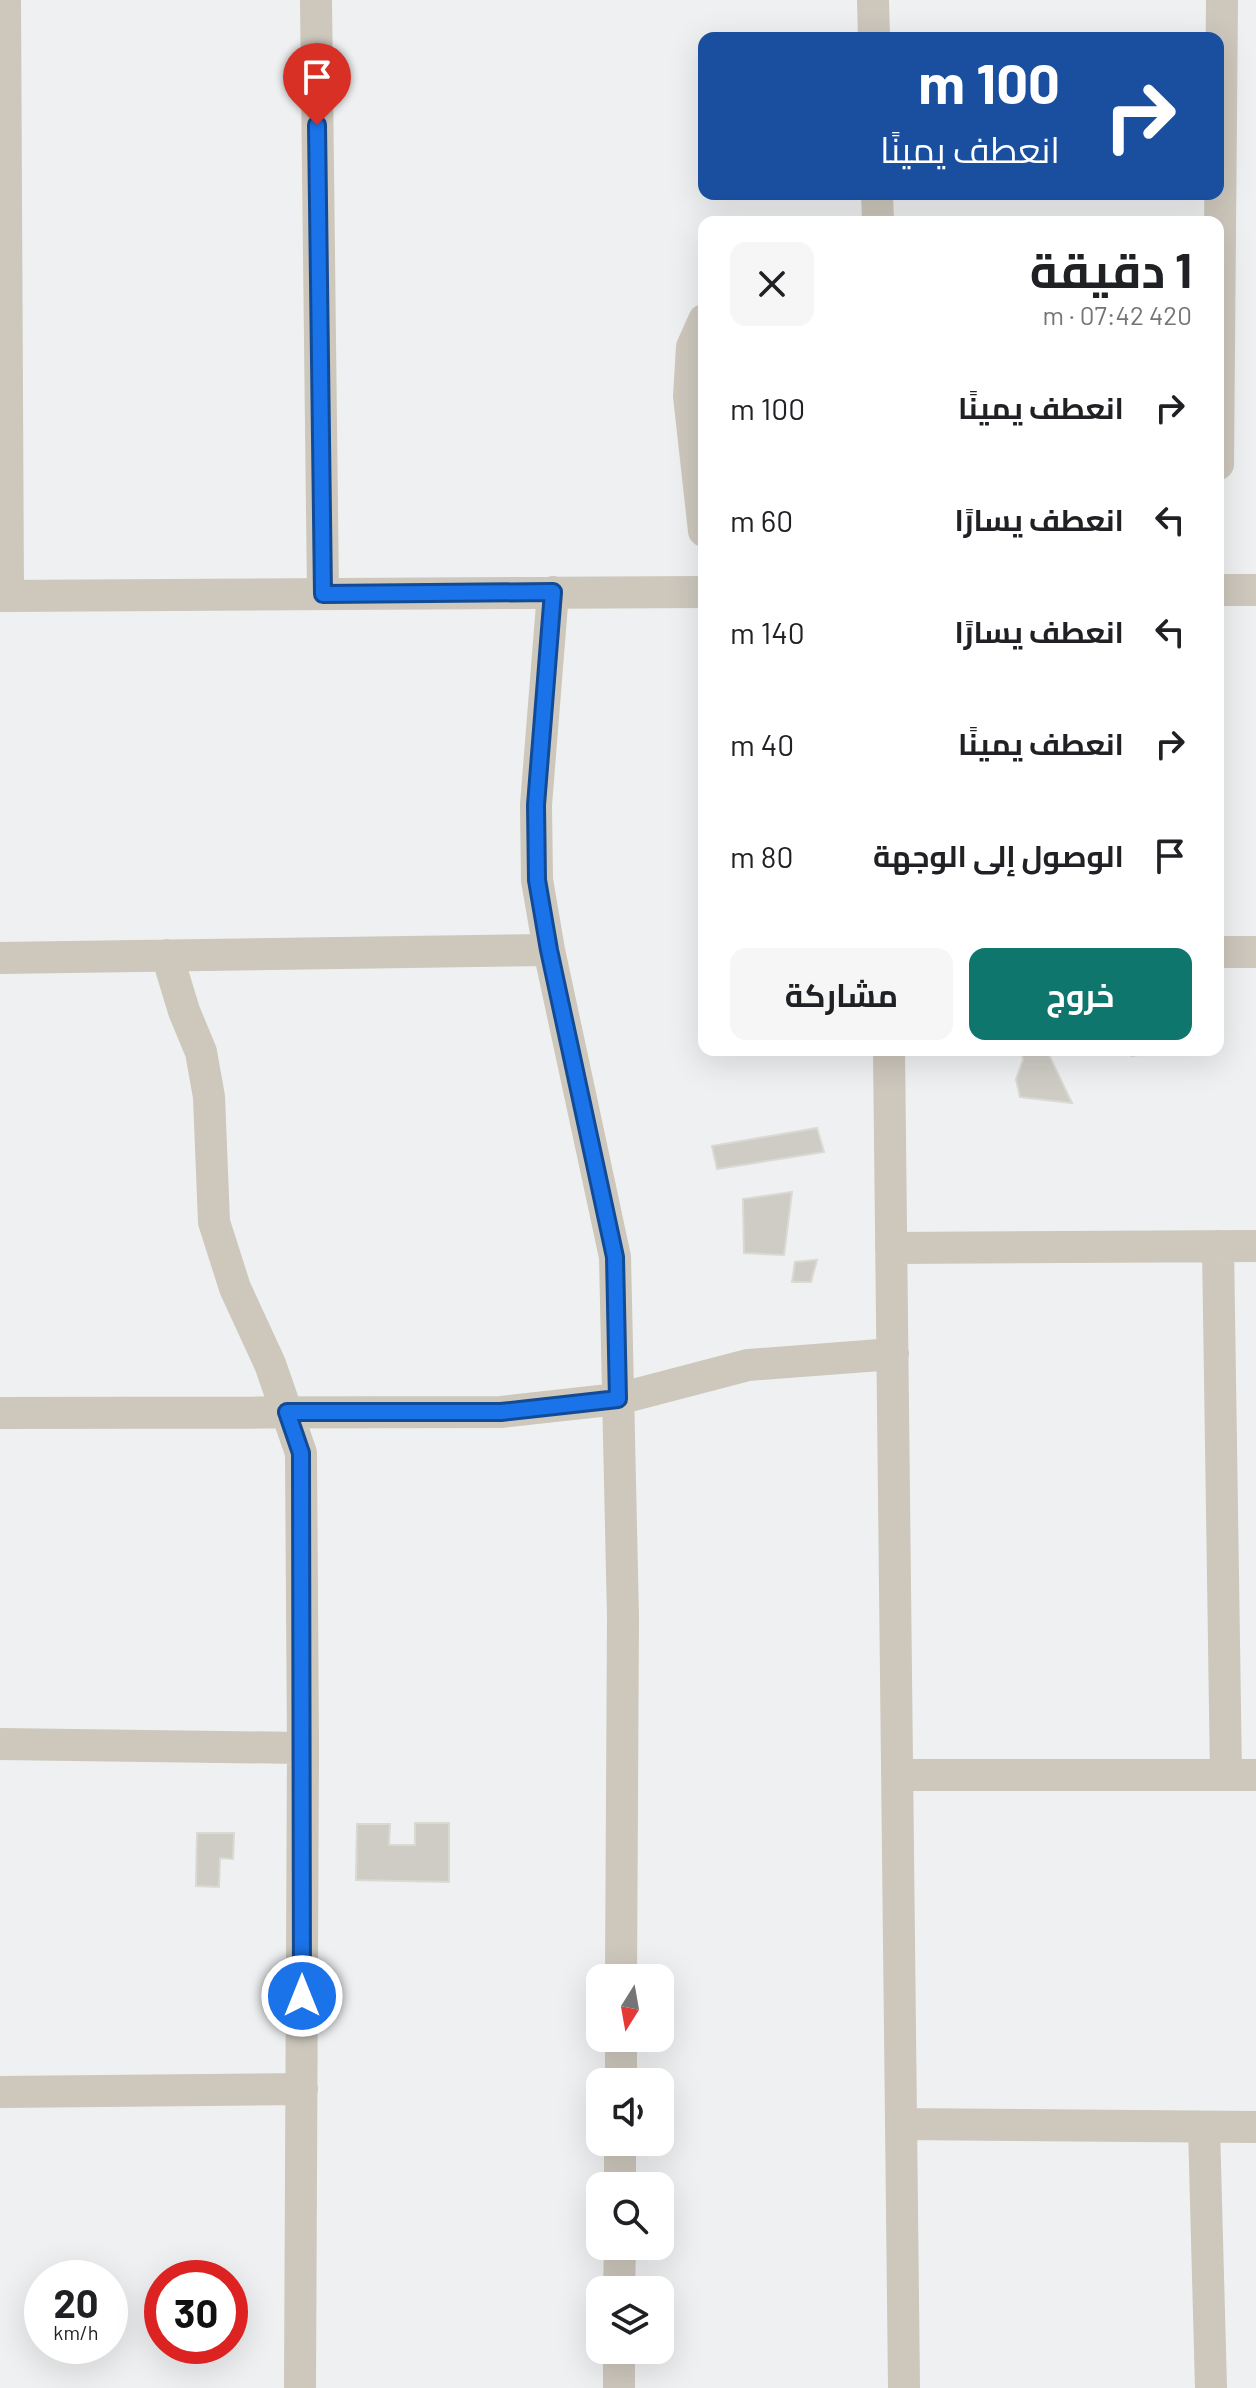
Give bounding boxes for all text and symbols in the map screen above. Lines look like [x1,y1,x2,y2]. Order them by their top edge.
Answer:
pin [283,43,351,125]
text: 100 m [918,48,1060,115]
icon: arrive [295,55,339,99]
icon: right [1088,64,1192,168]
text: انعطف يمينًا [880,127,1060,170]
text: 1 دقيقة [1030,240,1192,298]
button: close [730,242,814,326]
text: 420 m · 07:42 [1042,299,1192,330]
icon: right [1148,386,1192,430]
text: انعطف يمينًا [958,389,1124,425]
text: 100 m [730,390,805,426]
icon: left [1148,498,1192,542]
text: انعطف يسارًا [954,501,1124,537]
text: 60 m [730,502,793,538]
icon: left [1148,610,1192,654]
text: انعطف يسارًا [954,613,1124,649]
text: 140 m [730,614,805,650]
icon: right [1148,722,1192,766]
text: انعطف يمينًا [958,725,1124,761]
text: 40 m [730,726,794,762]
icon: arrive [1148,834,1192,878]
text: الوصول إلى الوجهة [873,837,1124,873]
text: 80 m [730,838,793,874]
button: مشاركة [730,948,953,1040]
button: خروج [969,948,1192,1040]
position arrow [260,1954,344,2038]
north arrow [586,1964,674,2052]
map controls [586,1964,674,2364]
button: sound [586,2068,674,2156]
button: search [586,2172,674,2260]
speed limit sign: 30 [144,2260,248,2364]
button: layers [586,2276,674,2364]
text: 20 [53,2278,99,2326]
text: km/h [53,2320,99,2344]

